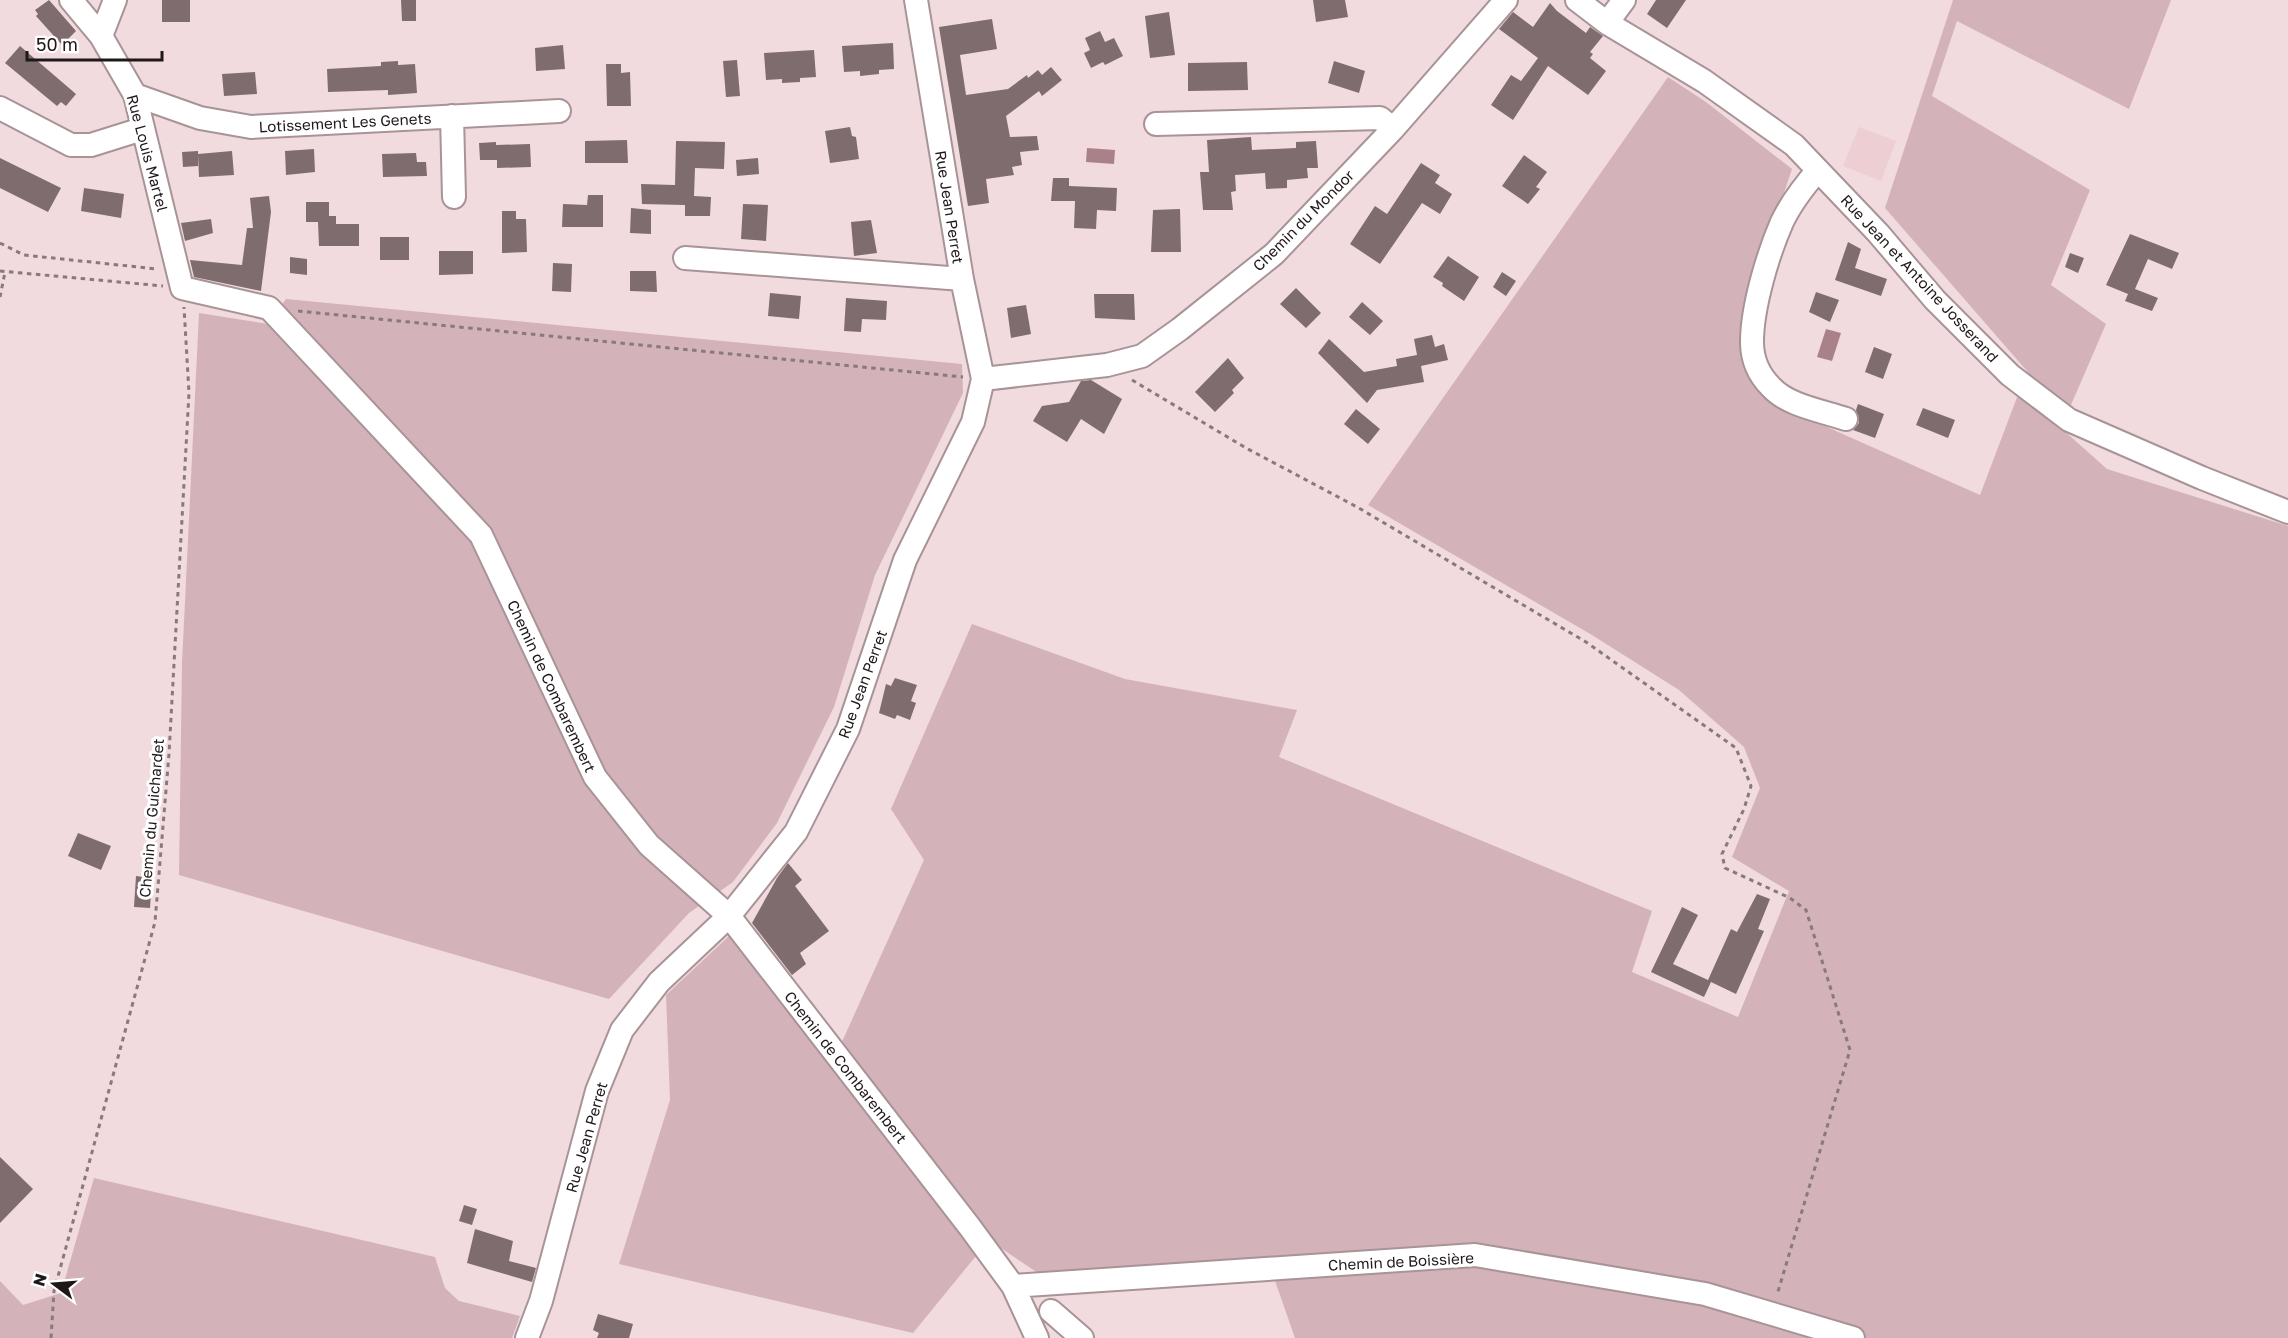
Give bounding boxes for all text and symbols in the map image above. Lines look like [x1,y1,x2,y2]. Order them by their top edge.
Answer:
scale bar [27,24,162,62]
text: 50 m [36,33,78,55]
street label: Rue Louis Martel [124,92,172,214]
street label: Lotissement Les Genets [258,108,432,136]
street label: Rue Jean Perret [932,149,968,265]
street label: Chemin du Mondor [1249,166,1357,274]
street label: Rue Jean et Antoine Josserand [1837,190,2003,366]
street label: Chemin de Combarembert [504,597,600,775]
street label: Rue Jean Perret [834,627,890,741]
street label: Chemin du Guichardet [135,738,167,898]
street label: Chemin de Combarembert [781,987,911,1147]
street label: Rue Jean Perret [562,1079,610,1195]
street label: Chemin de Boissière [1328,1248,1475,1274]
north arrow [24,1254,84,1314]
text: N [28,1271,51,1288]

